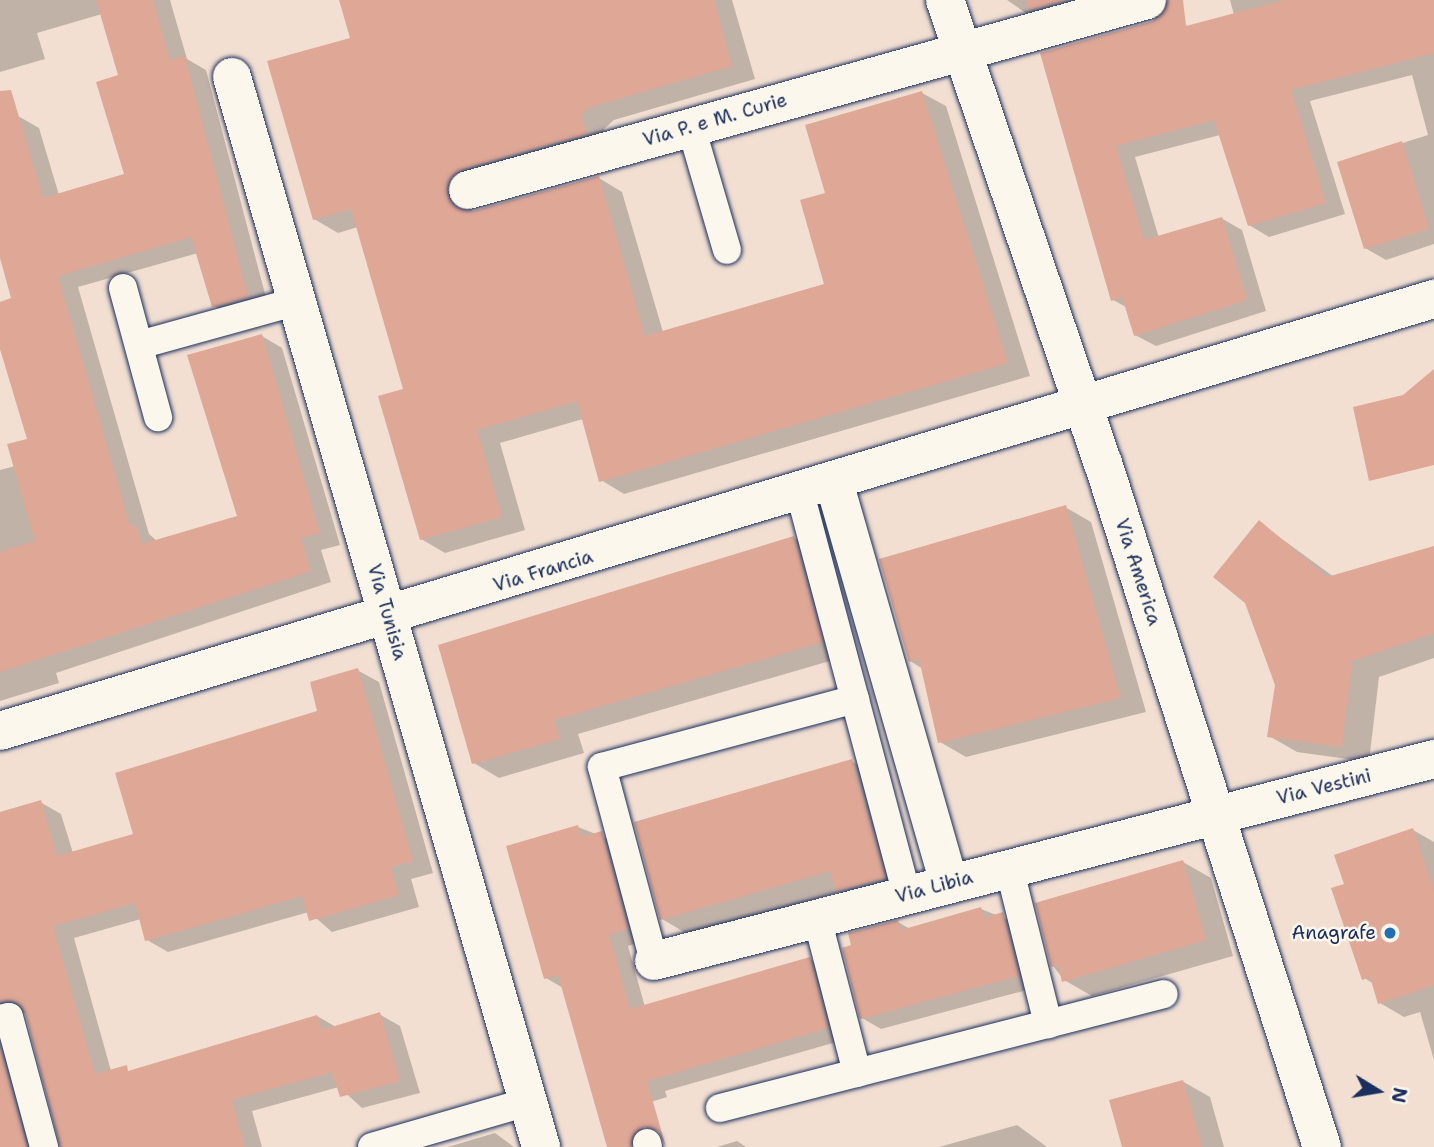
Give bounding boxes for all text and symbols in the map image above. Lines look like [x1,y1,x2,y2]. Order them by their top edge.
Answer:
street label: Via P. e M. Curie [640,88,790,152]
street label: Via America [1110,516,1166,628]
street label: Via Francia [490,545,596,597]
street label: Via Tunisia [362,561,412,663]
street label: Via Vestini [1274,764,1374,810]
street label: Via Libia [893,866,975,908]
place label: Anagrafe [1291,922,1376,944]
marker: Anagrafe [1382,925,1398,941]
north arrow [1343,1056,1413,1126]
text: N [1385,1085,1413,1105]

